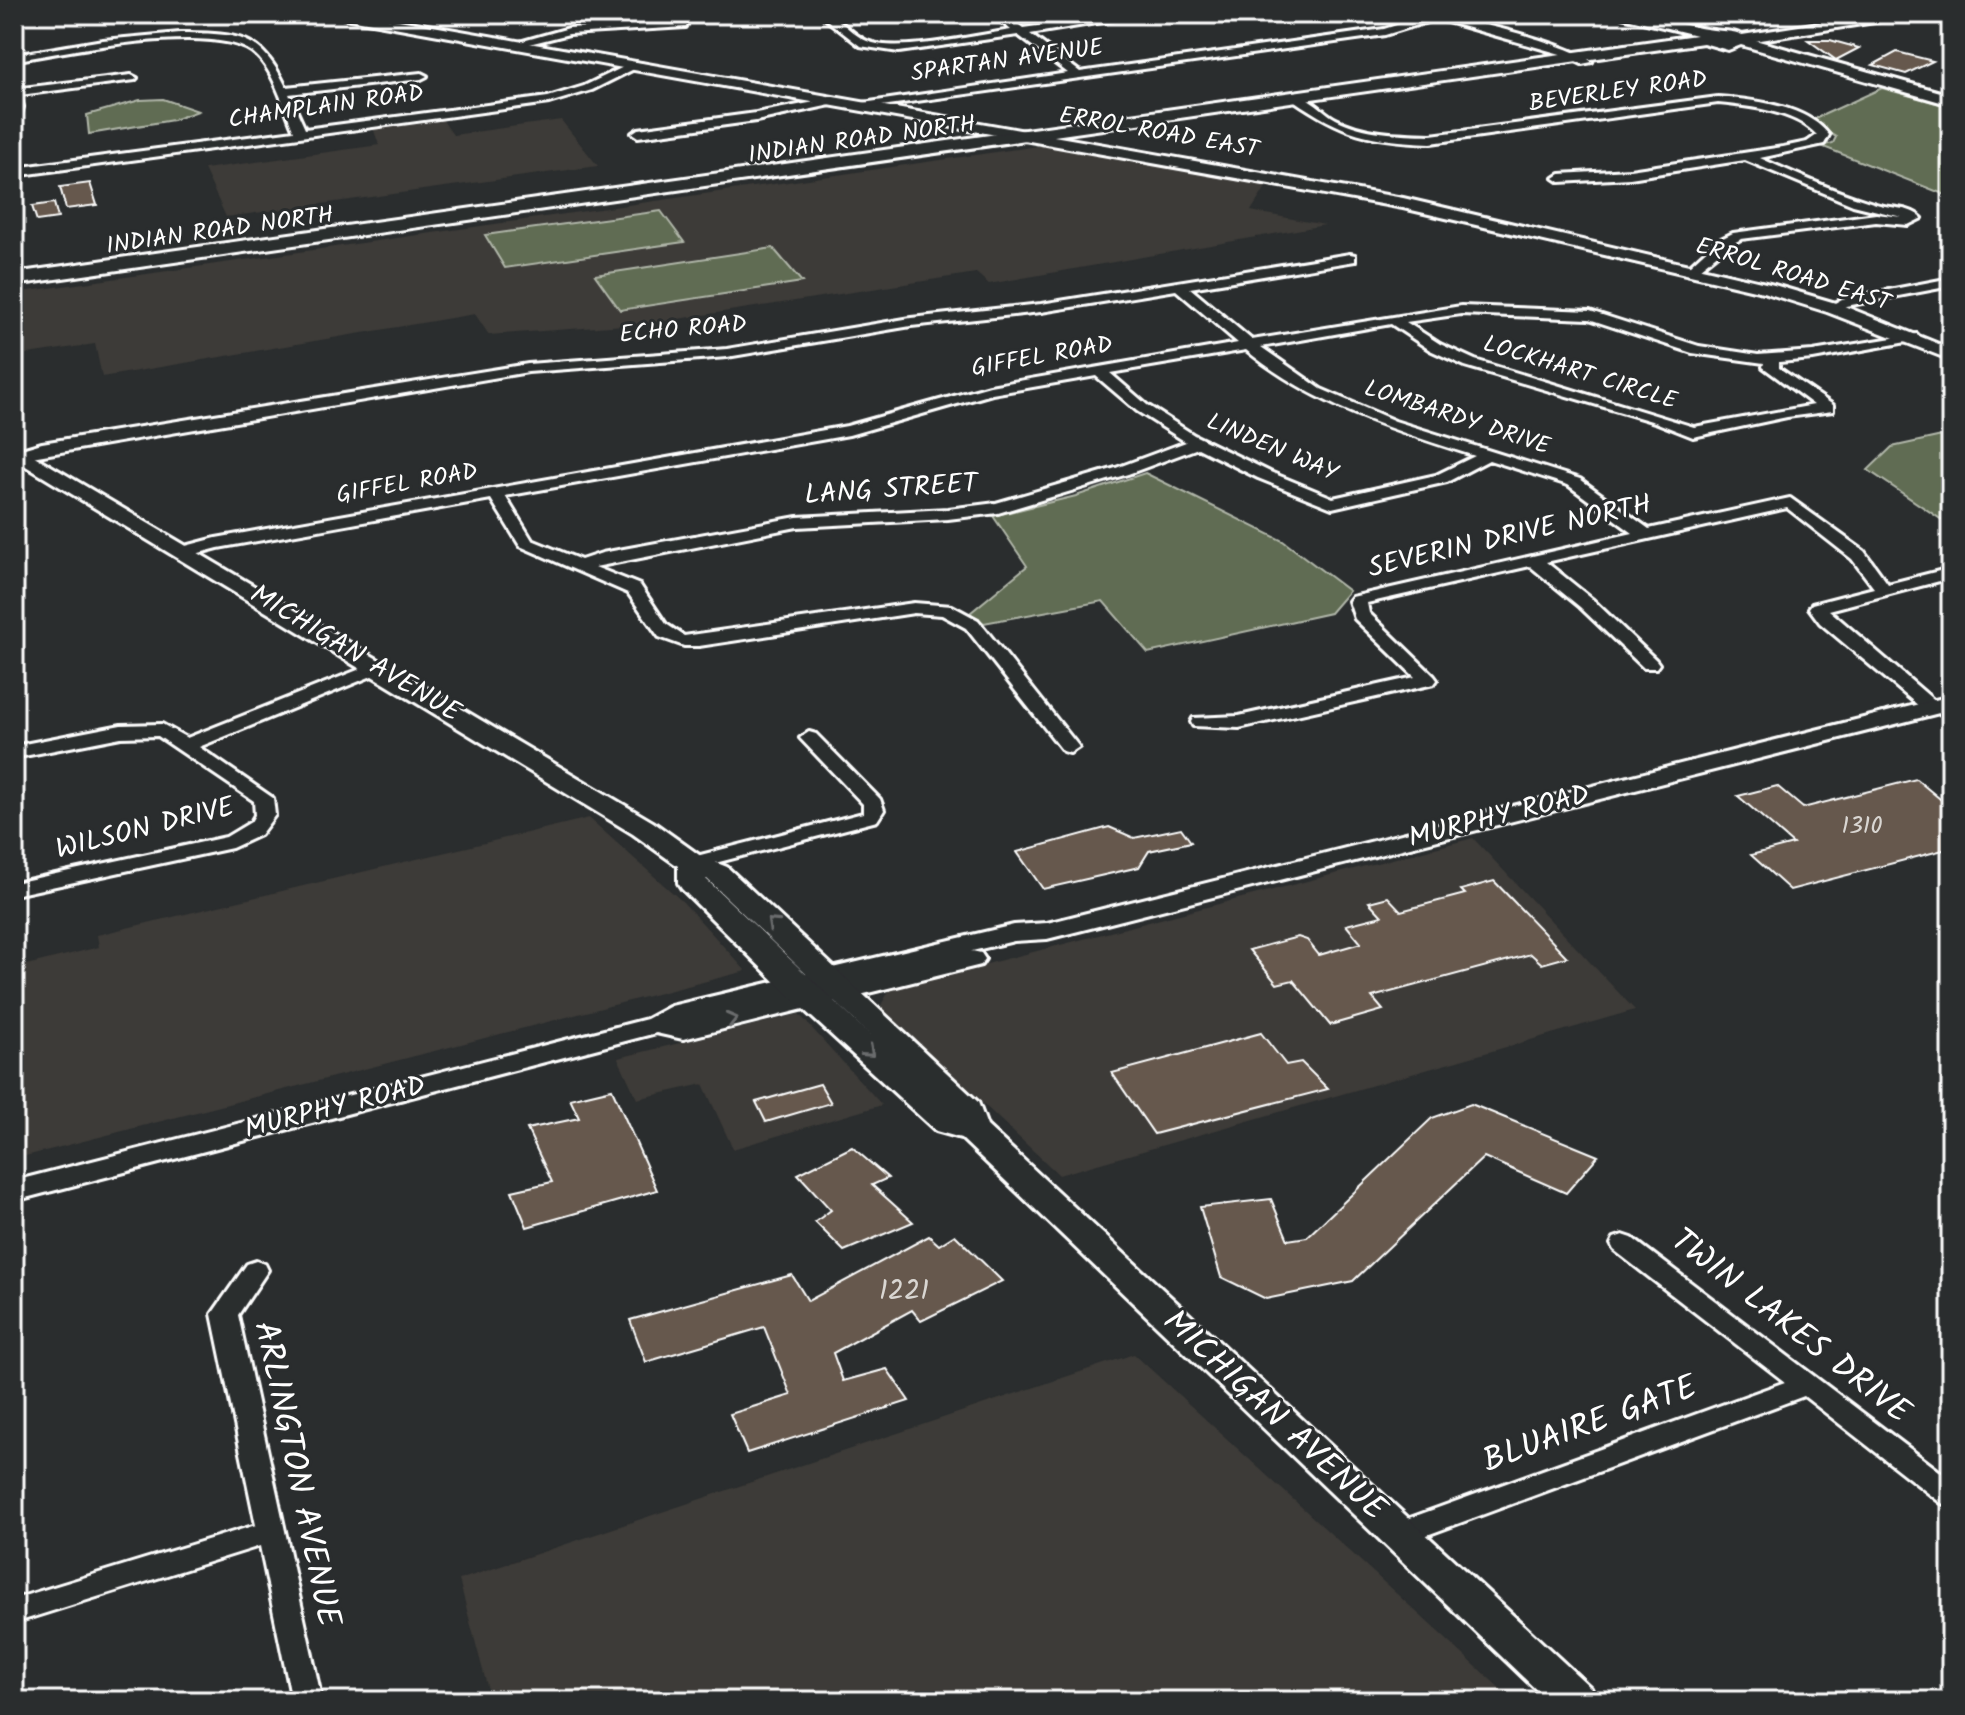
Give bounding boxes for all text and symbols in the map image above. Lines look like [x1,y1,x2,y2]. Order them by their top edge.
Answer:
street label: SPARTAN AVENUE [908,28,1107,94]
street label: BEVERLEY ROAD [1526,60,1710,124]
street label: CHAMPLAIN ROAD [226,74,426,140]
street label: ERROL ROAD EAST [1056,96,1264,170]
street label: INDIAN ROAD NORTH [746,105,978,175]
street label: INDIAN ROAD NORTH [104,196,336,266]
street label: ERROL ROAD EAST [1691,227,1897,324]
street label: ECHO ROAD [618,305,748,355]
street label: GIFFEL ROAD [968,325,1116,389]
street label: LOCKHART CIRCLE [1478,325,1683,421]
street label: LOMBARDY DRIVE [1359,370,1556,467]
street label: LINDEN WAY [1200,403,1345,494]
street label: GIFFEL ROAD [333,452,481,516]
street label: LANG STREET [803,461,981,518]
street label: SEVERIN DRIVE NORTH [1364,483,1656,591]
street label: MICHIGAN AVENUE [241,573,470,735]
street label: MURPHY ROAD [1404,773,1594,861]
street label: WILSON DRIVE [51,785,240,873]
house number: 1310 [1842,807,1882,846]
one-way arrow [766,919,781,933]
one-way arrow [725,1012,738,1029]
one-way arrow [860,1043,875,1057]
street label: MURPHY ROAD [240,1064,430,1152]
street label: TWIN LAKES DRIVE [1658,1215,1923,1439]
house number: 1221 [879,1269,929,1314]
street label: MICHIGAN AVENUE [1149,1297,1400,1536]
street label: ARLINGTON AVENUE [237,1316,355,1633]
street label: BLUAIRE GATE [1475,1361,1706,1489]

